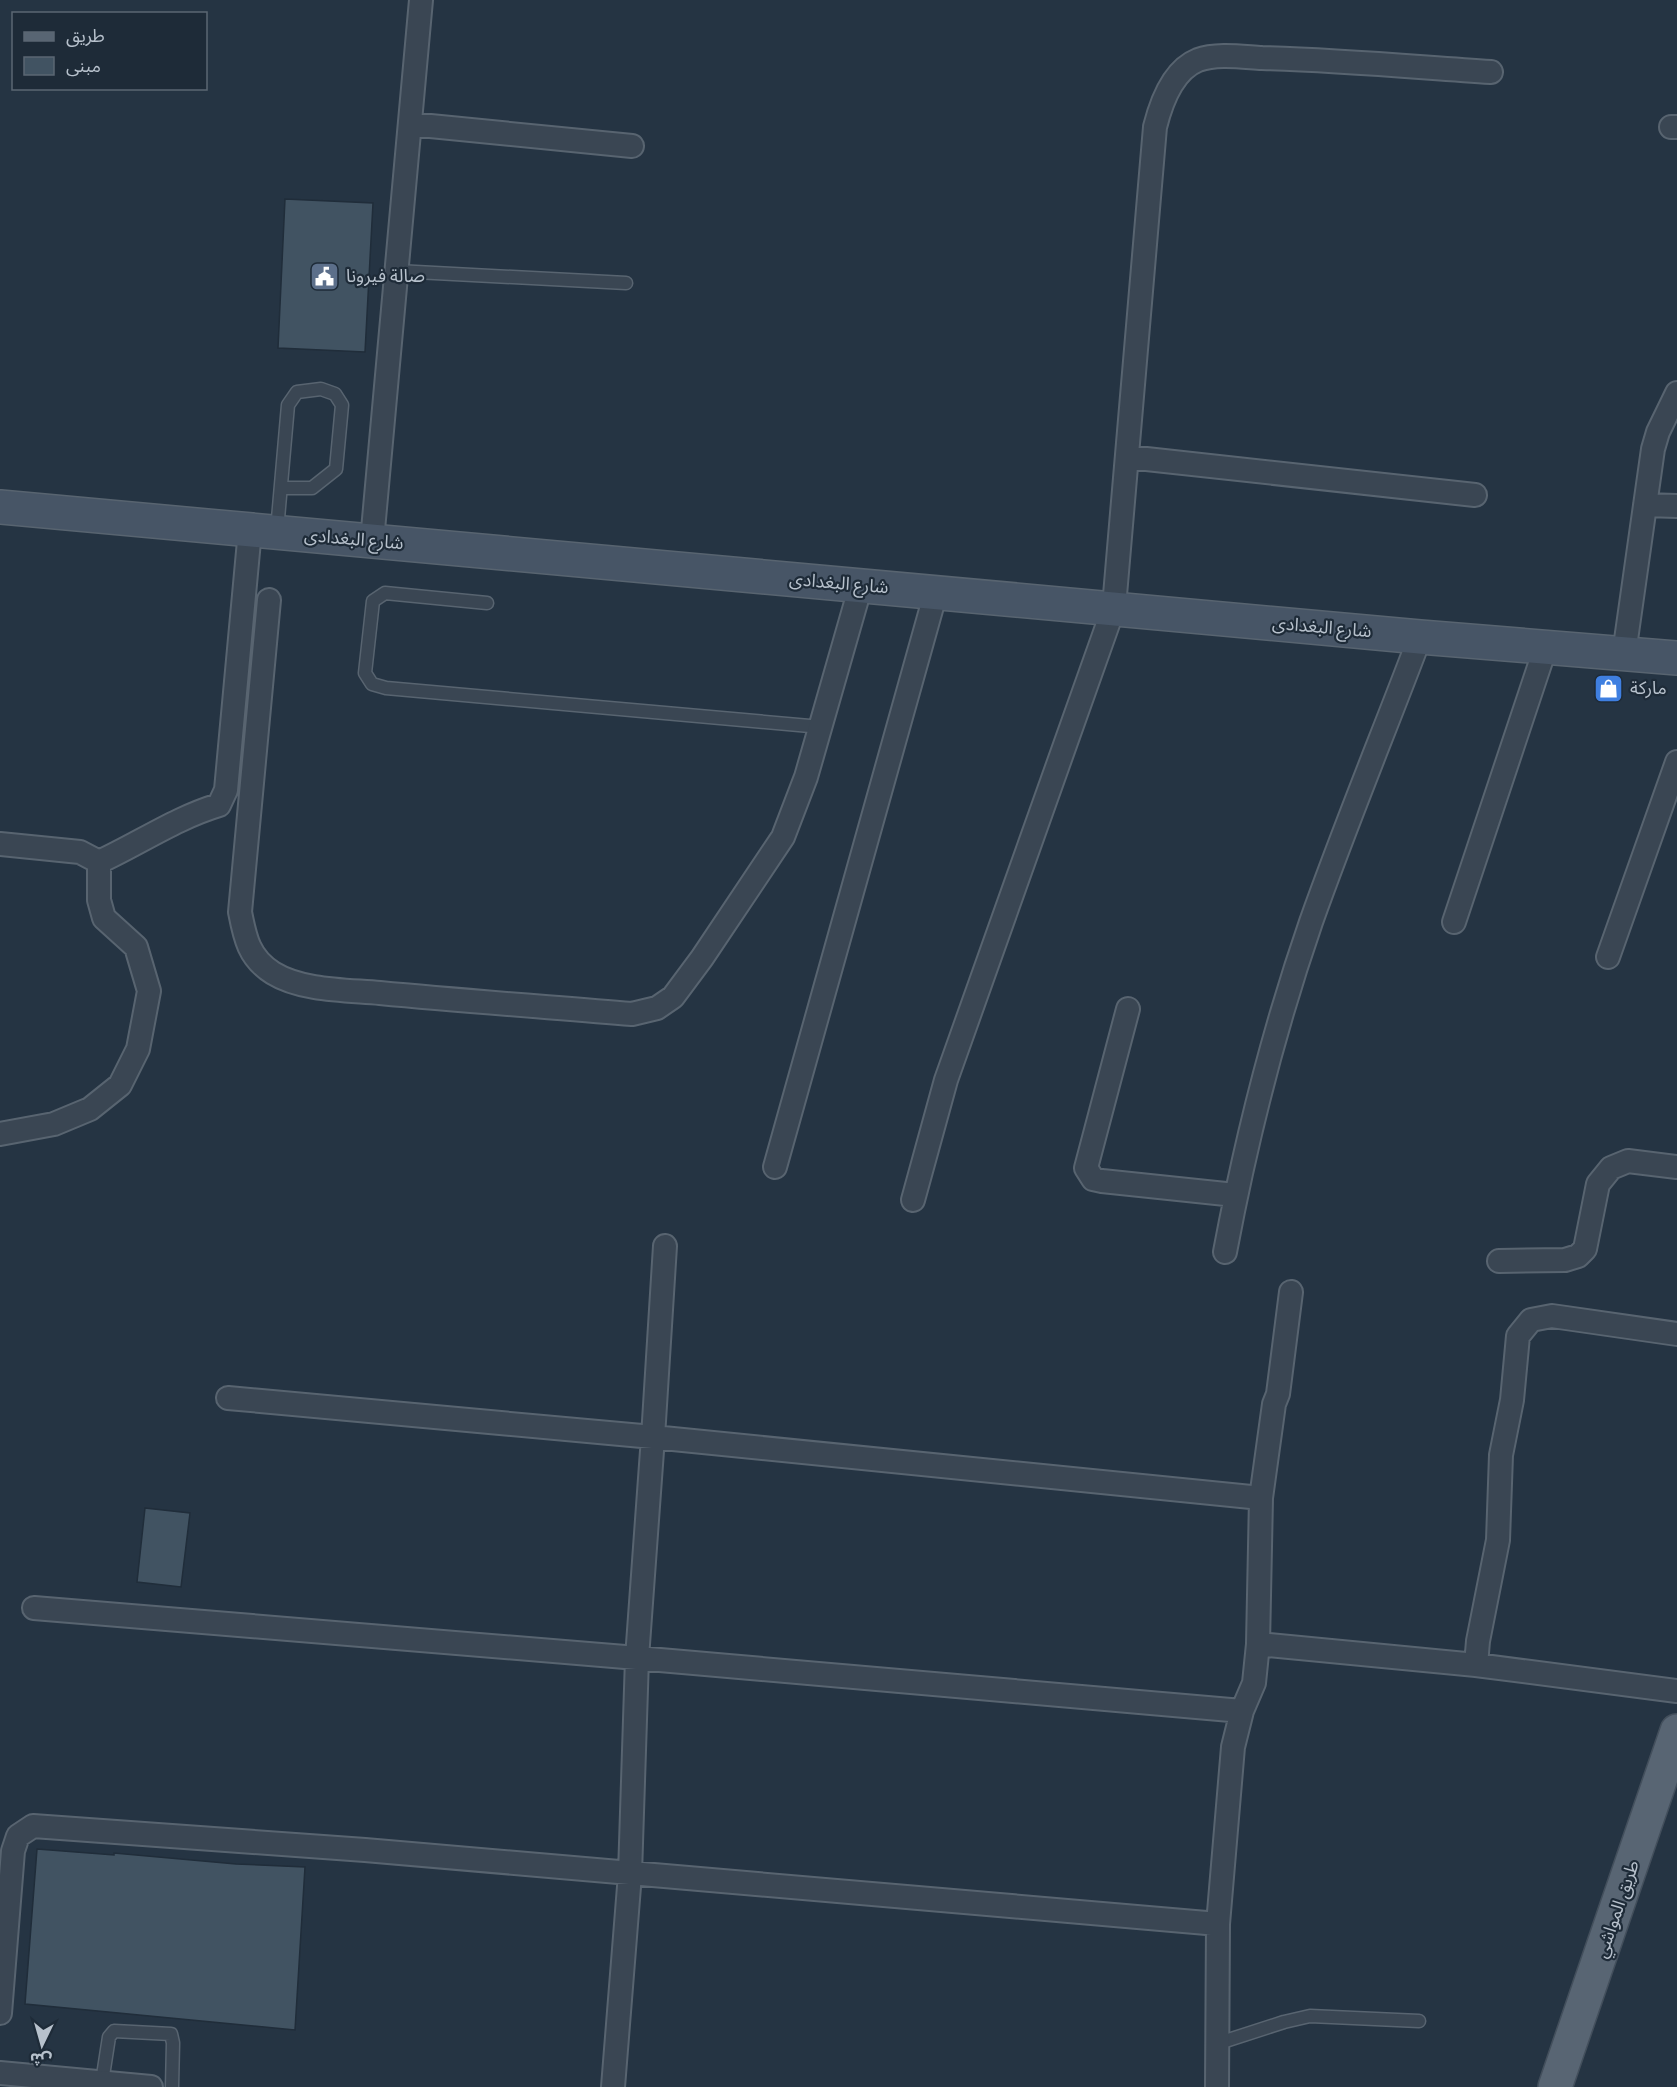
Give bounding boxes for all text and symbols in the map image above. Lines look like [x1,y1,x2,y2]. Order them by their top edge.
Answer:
legend [12,12,207,90]
text: طريق [66,25,105,47]
text: مبنى [66,55,101,77]
public building icon: صالة فيرونا [309,260,341,292]
place label: صالة فيرونا [346,265,425,287]
street label: شارع البغدادى [303,524,405,557]
street label: شارع البغدادى [788,568,890,601]
street label: شارع البغدادى [1271,612,1373,645]
shop icon: ماركة [1593,672,1625,704]
place label: ماركة [1630,677,1667,699]
street label: طريق المواشي [1590,1857,1646,1962]
north arrow [12,2015,72,2075]
text: ش [29,2048,53,2070]

